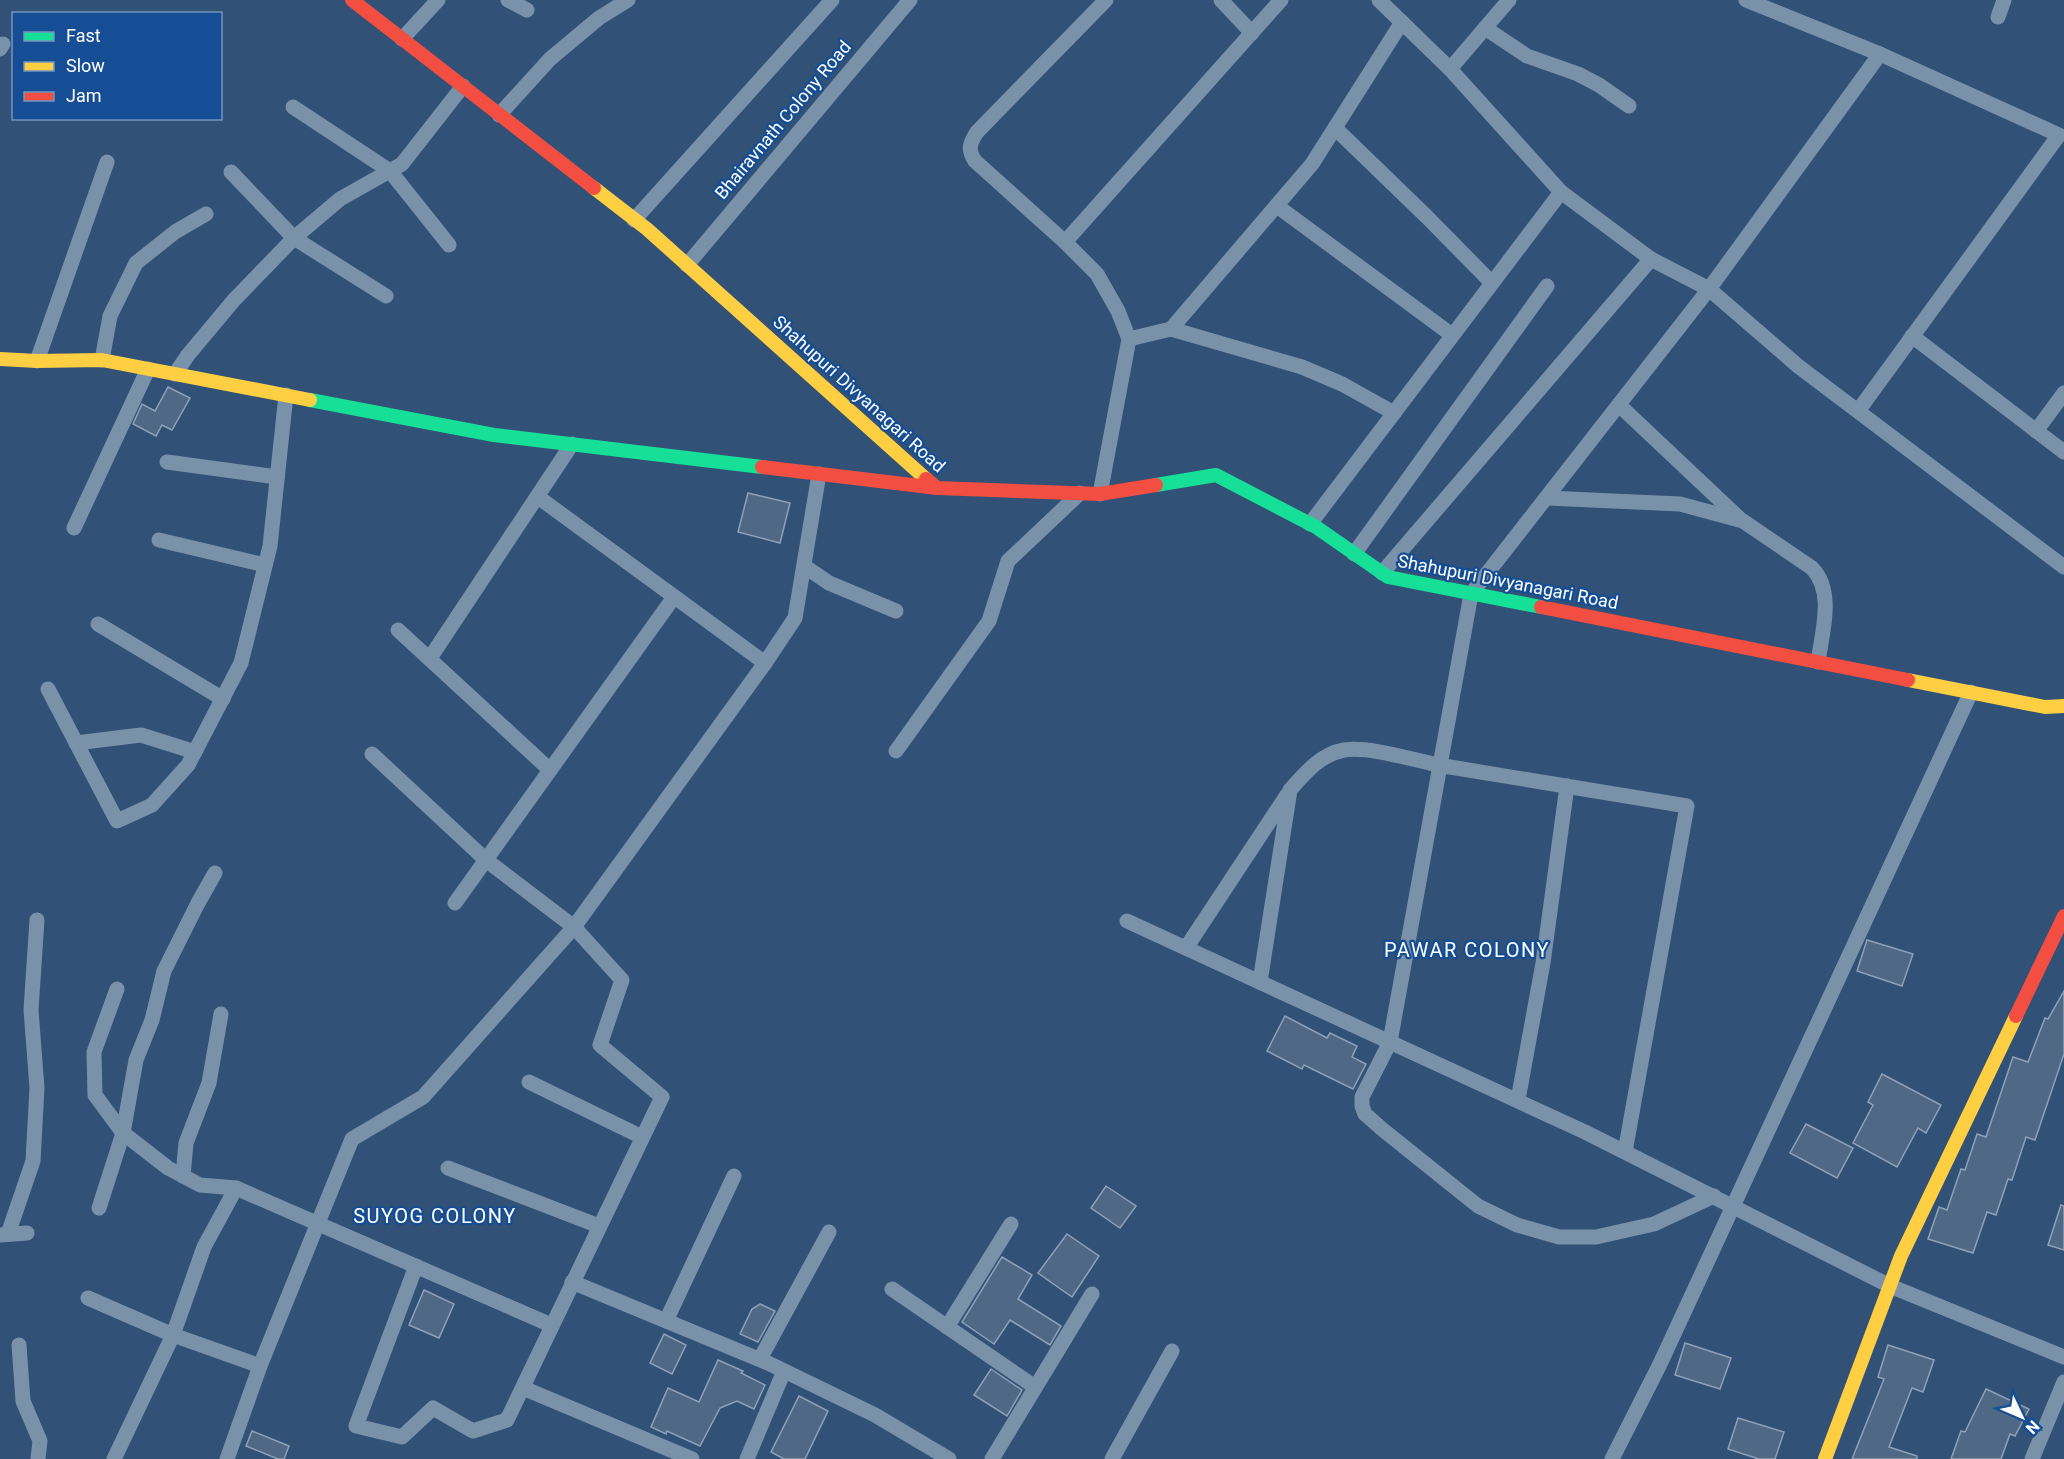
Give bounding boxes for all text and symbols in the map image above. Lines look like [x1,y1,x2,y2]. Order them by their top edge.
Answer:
legend [12,12,222,120]
text: Fast [66,25,101,46]
street label: Bhairavnath Colony Road [710,36,855,203]
text: Slow [66,55,105,76]
text: Jam [66,85,102,106]
street label: Shahupuri Divyanagari Road [769,311,950,476]
street label: Shahupuri Divyanagari Road [1396,550,1620,613]
district label: PAWAR COLONY [1384,938,1550,962]
district label: SUYOG COLONY [353,1204,517,1228]
north arrow [1992,1387,2052,1447]
text: N [2022,1416,2043,1438]

